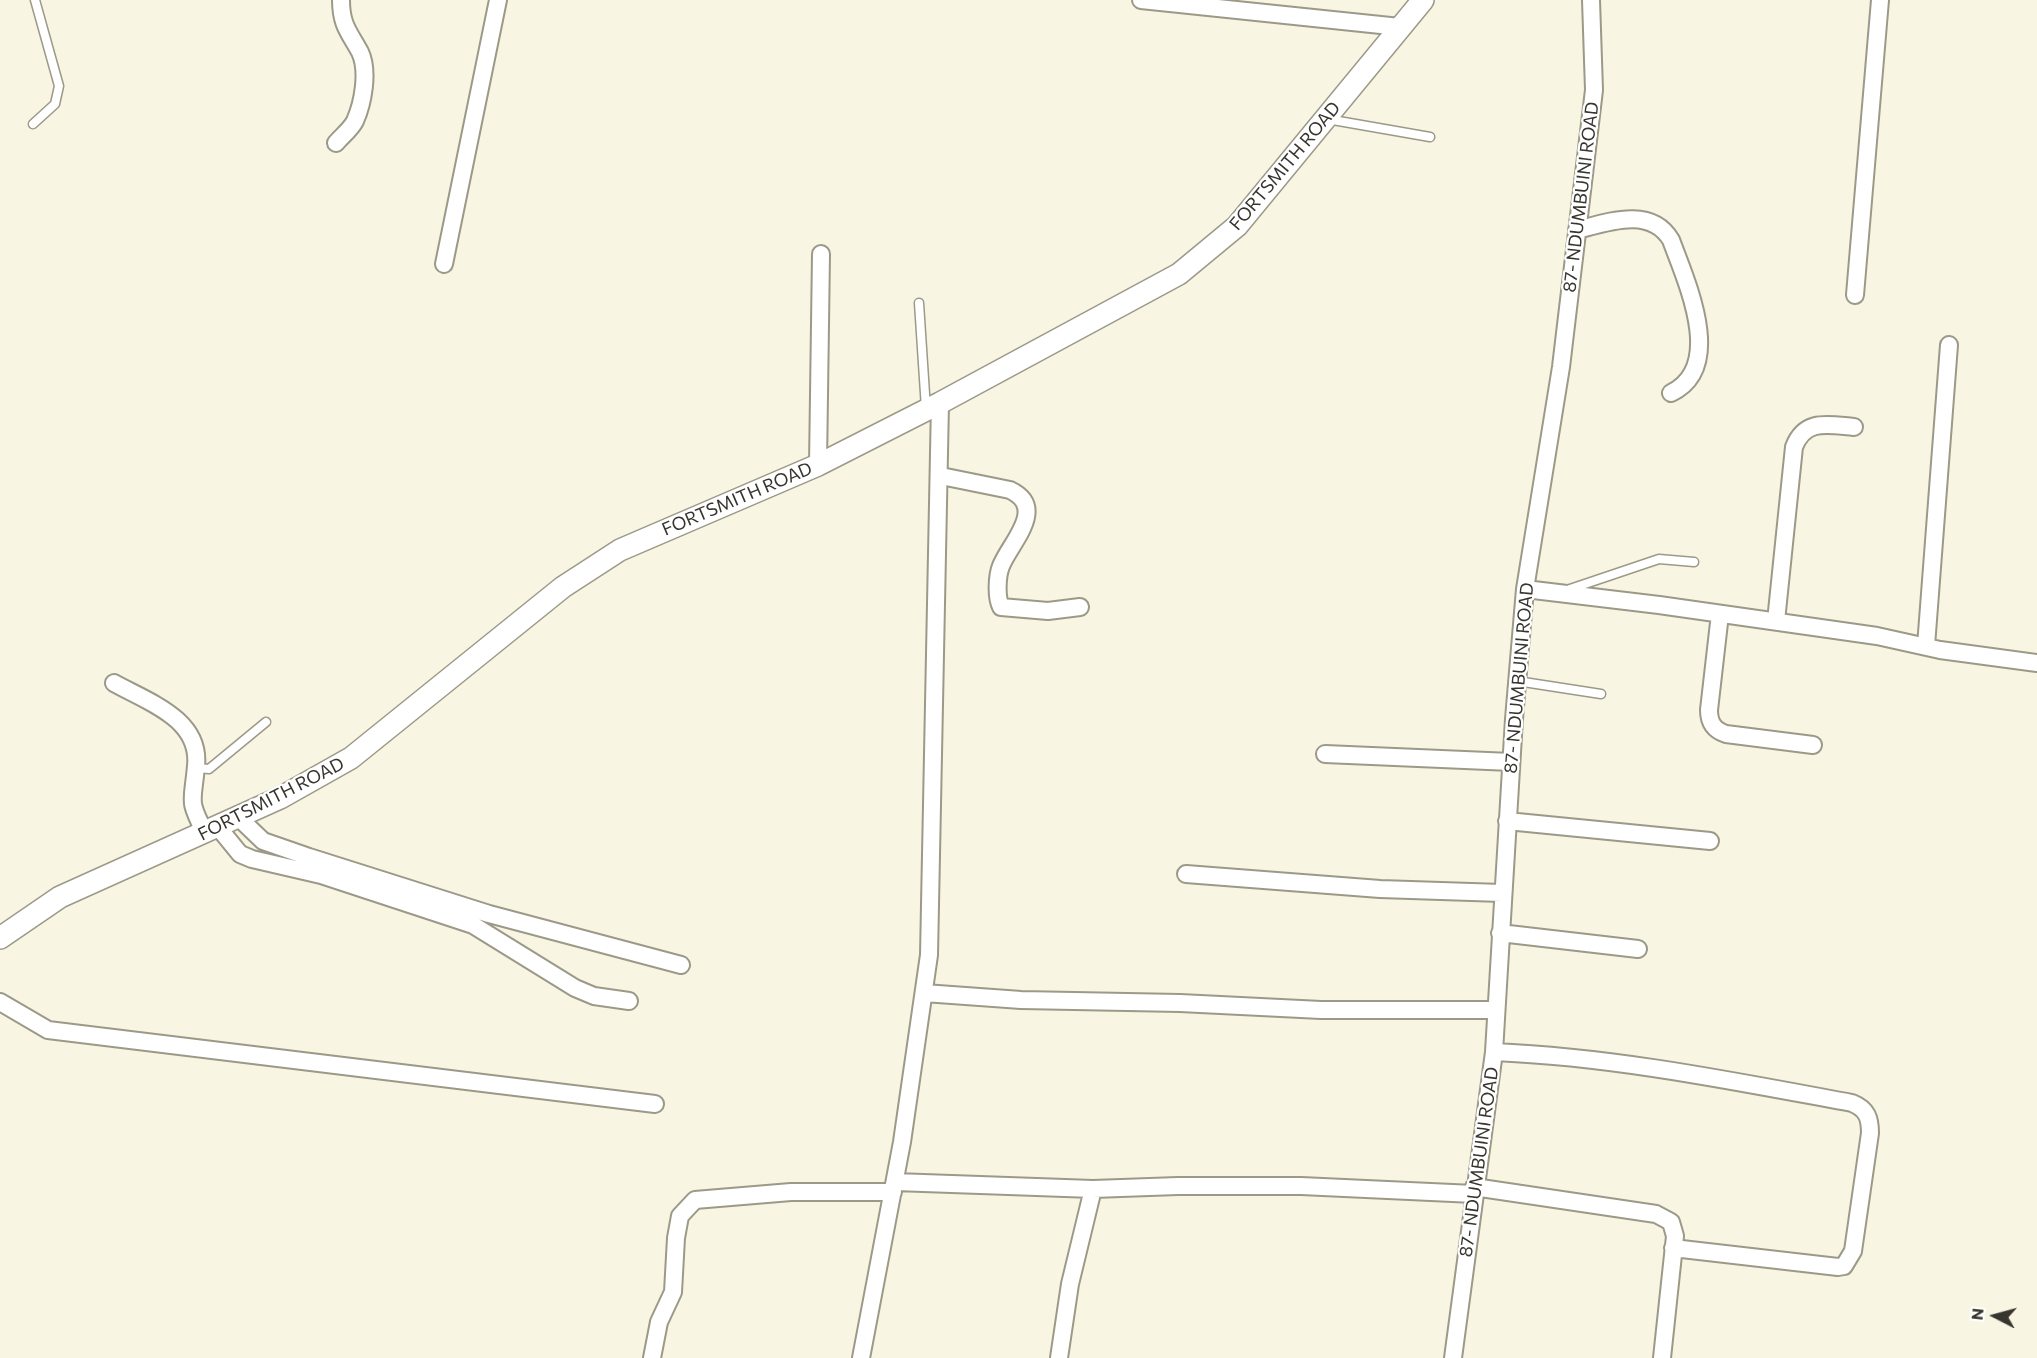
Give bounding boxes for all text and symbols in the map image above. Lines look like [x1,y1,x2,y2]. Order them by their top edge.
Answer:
street label: FORTSMITH ROAD [1225,97,1345,235]
street label: 87- NDUMBUINI ROAD [1559,100,1603,294]
street label: FORTSMITH ROAD [659,458,815,540]
street label: 87- NDUMBUINI ROAD [1500,581,1538,775]
street label: FORTSMITH ROAD [194,753,348,845]
street label: 87- NDUMBUINI ROAD [1455,1065,1503,1259]
north arrow [1965,1286,2025,1346]
text: N [1967,1307,1987,1321]

